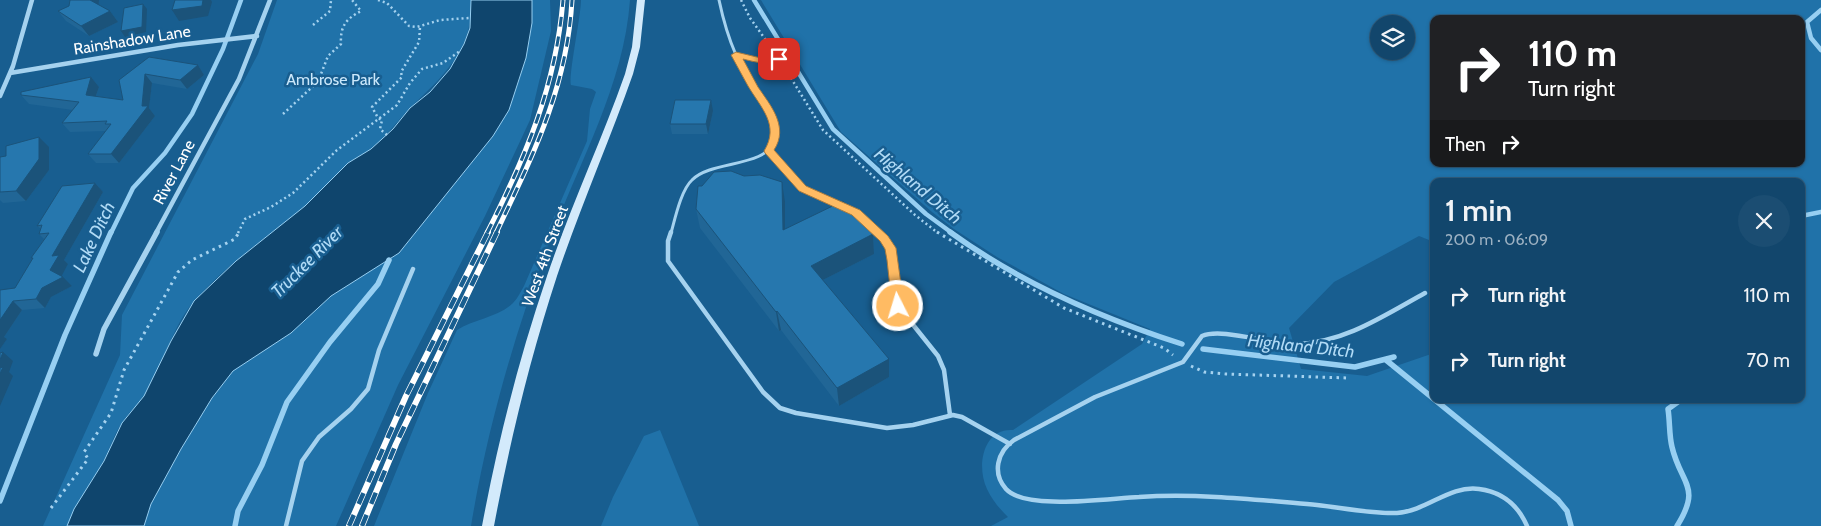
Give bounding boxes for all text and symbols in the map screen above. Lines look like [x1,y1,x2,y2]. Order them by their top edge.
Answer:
map controls [1370,15,1415,60]
button: layers [1370,15,1415,60]
street label: Rainshadow Lane [72,21,192,59]
text: 110 m [1528,32,1617,75]
icon: right [1445,35,1510,100]
pin [758,38,800,80]
icon: arrive [765,45,793,73]
park label: Ambrose Park [286,70,381,89]
text: Turn right [1528,75,1615,102]
icon: right [1496,130,1524,158]
text: Then [1445,133,1486,156]
street label: River Lane [149,136,199,208]
water label: Highland Ditch [870,143,966,229]
text: 1 min [1445,192,1512,229]
button: close [1738,195,1790,247]
water label: Lake Ditch [68,198,120,276]
street label: West 4th Street [518,202,572,309]
water label: Truckee River [266,220,349,303]
text: 200 m · 06:09 [1445,230,1548,249]
position arrow [871,279,923,331]
icon: right [1445,282,1473,310]
text: Turn right [1488,284,1566,307]
text: 110 m [1743,284,1790,307]
water label: Highland Ditch [1246,329,1356,363]
icon: right [1445,347,1473,375]
text: Turn right [1488,349,1566,372]
text: 70 m [1746,349,1790,372]

